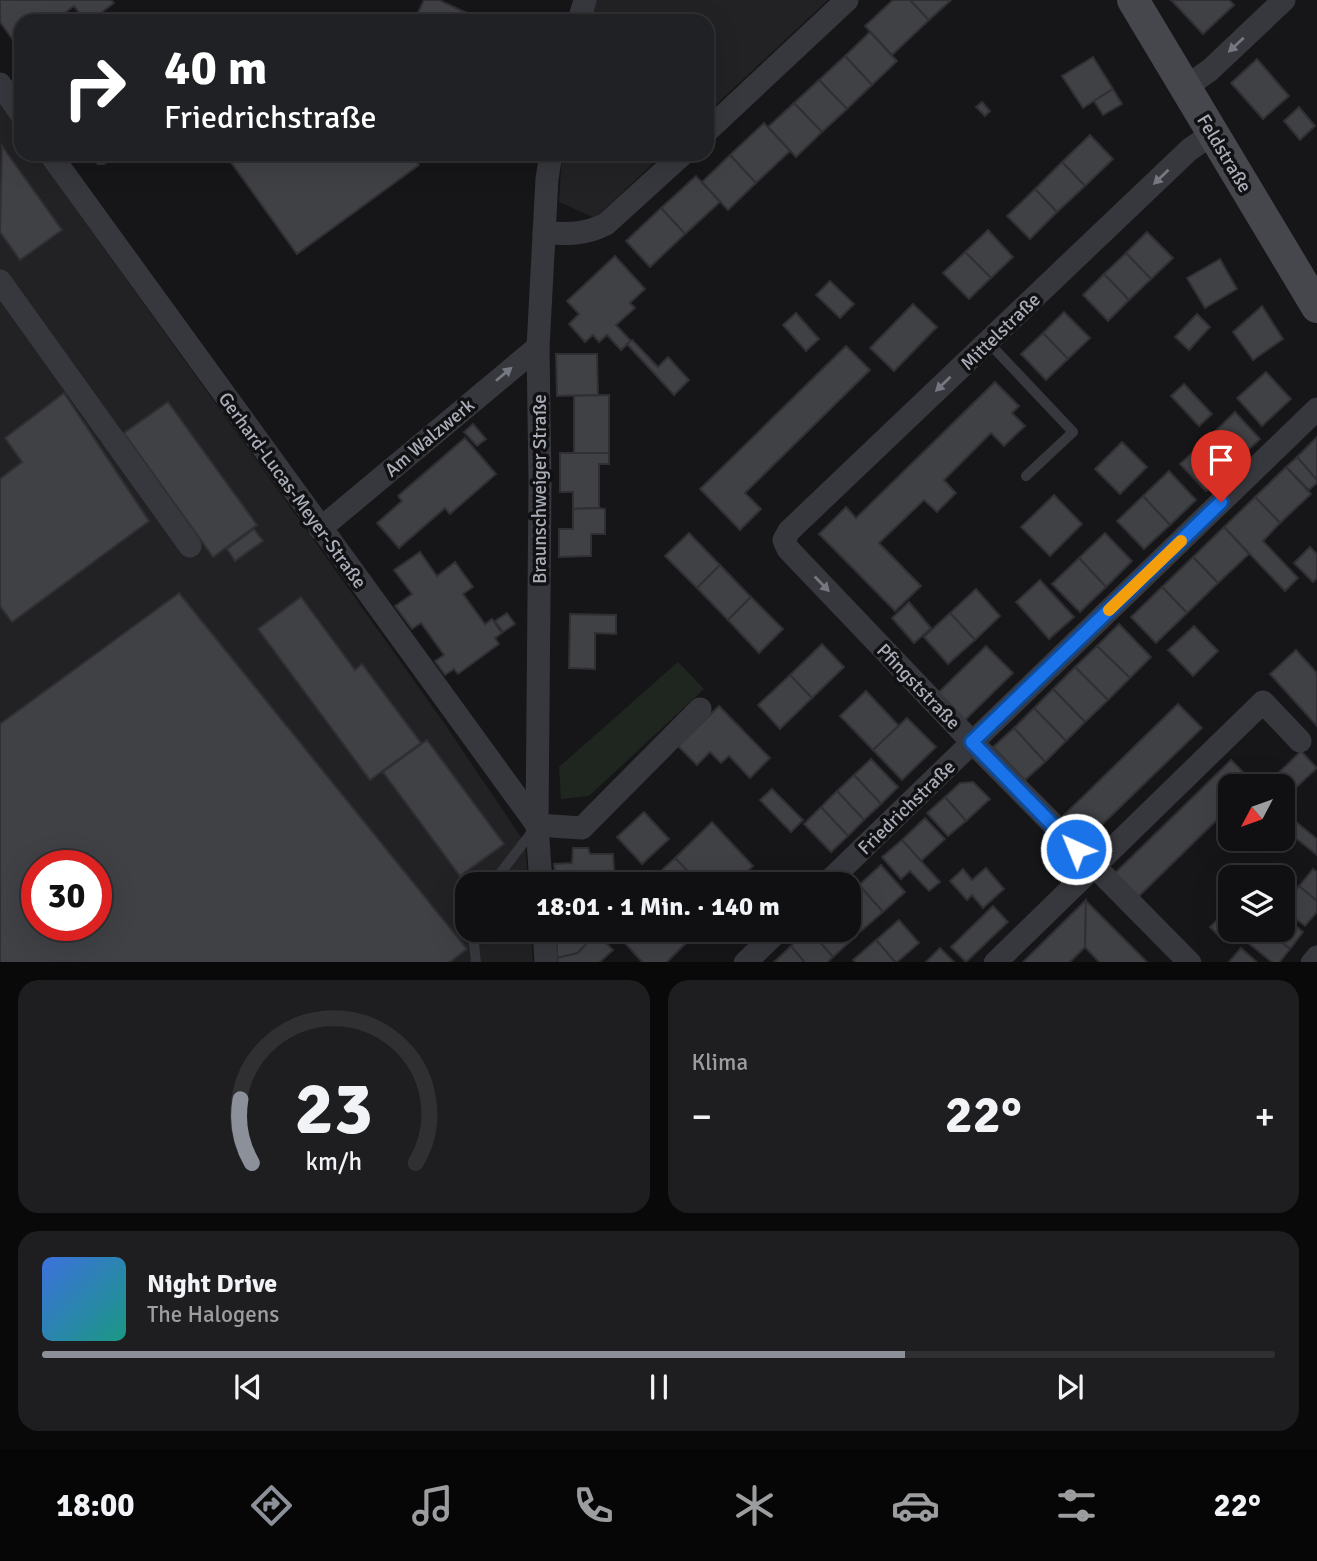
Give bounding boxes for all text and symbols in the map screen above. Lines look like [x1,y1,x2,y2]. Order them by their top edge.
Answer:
one-way arrow [1228,37,1245,53]
text: 40 m [164,38,267,98]
icon: right [49,42,140,133]
text: Friedrichstraße [164,98,377,137]
street label: Feldstraße [1191,110,1257,197]
one-way arrow [1153,169,1170,185]
street label: Mittelstraße [956,288,1046,376]
one-way arrow [495,367,512,382]
one-way arrow [935,376,952,392]
street label: Gerhard-Lucas-Meyer-Straße [213,388,372,594]
street label: Am Walzwerk [380,393,480,482]
street label: Braunschweiger Straße [528,394,552,584]
pin [1191,430,1251,502]
icon: arrive [1202,441,1240,479]
one-way arrow [813,575,829,592]
street label: Pfingststraße [871,639,965,735]
street label: Friedrichstraße [853,755,960,860]
north arrow [1218,774,1295,850]
map controls [1218,774,1295,942]
position arrow [1039,812,1113,886]
speed limit sign: 30 [21,850,112,941]
button: layers [1218,865,1295,942]
text: 18:01 · 1 Min. · 140 m [536,891,780,923]
text: Klima [692,1048,748,1077]
text: 23 [294,1065,373,1154]
text: 22° [945,1083,1022,1147]
text: − [692,1093,712,1140]
text: + [1254,1093,1275,1140]
text: km/h [305,1145,362,1176]
text: Night Drive [147,1268,277,1300]
text: The Halogens [147,1300,279,1329]
icon: previous [229,1368,267,1406]
icon: pause [640,1368,678,1406]
icon: next [1051,1368,1089,1406]
icon: directions [247,1481,296,1530]
icon: music [408,1481,457,1530]
icon: phone [569,1481,618,1530]
icon: climate [730,1481,779,1530]
icon: car [891,1481,940,1530]
icon: filters [1052,1481,1101,1530]
text: 18:00 [56,1486,135,1525]
text: 22° [1213,1486,1261,1525]

